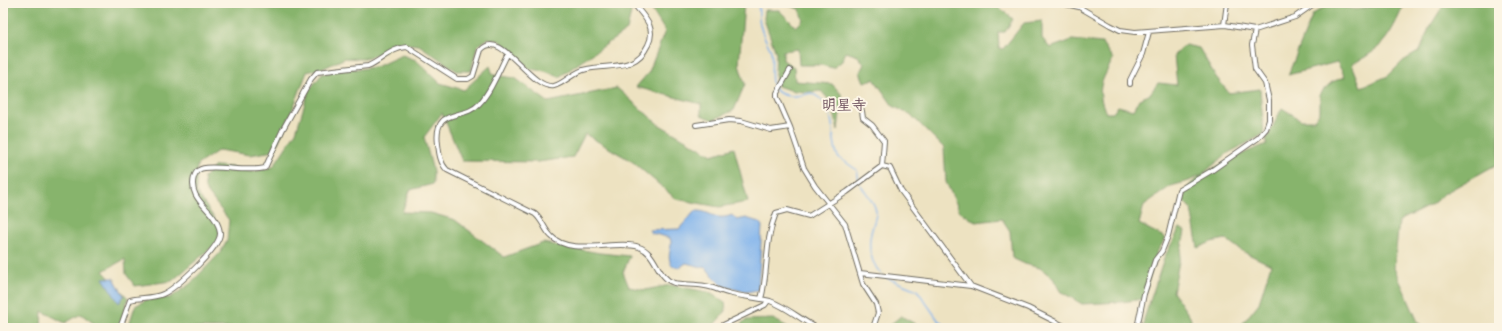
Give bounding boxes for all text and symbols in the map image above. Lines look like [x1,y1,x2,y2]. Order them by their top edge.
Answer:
district label: 明星寺 [821,92,867,115]

